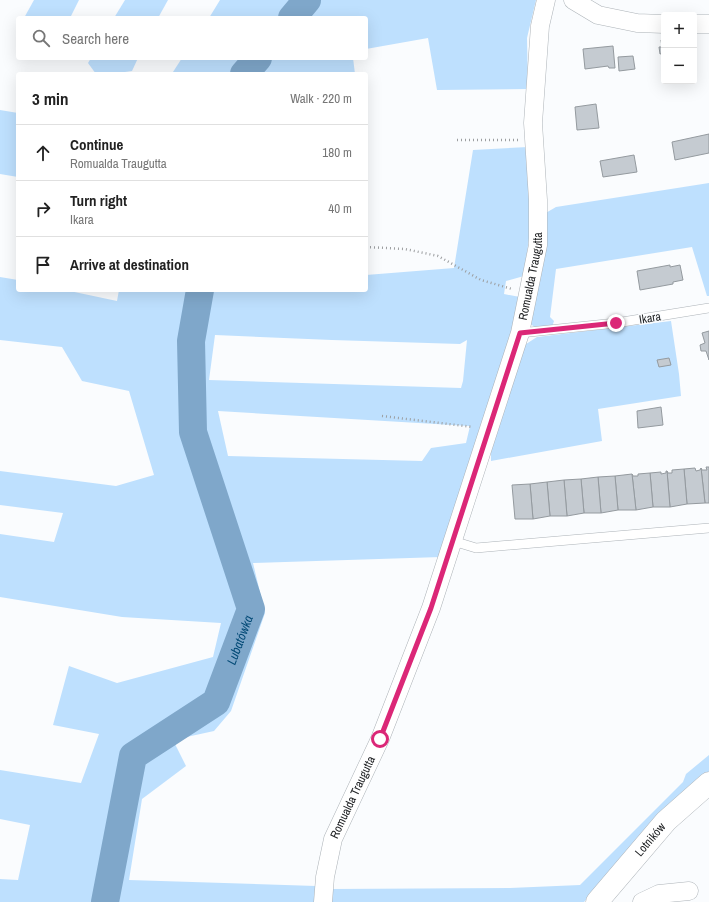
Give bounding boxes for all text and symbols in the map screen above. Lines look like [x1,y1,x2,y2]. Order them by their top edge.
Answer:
map controls [661,12,697,84]
button: + [661,12,697,48]
search box [16,16,368,60]
icon: search [30,27,52,49]
text: Search here [62,28,129,49]
button: − [661,48,697,84]
text: 3 min [32,87,68,110]
text: Walk · 220 m [290,90,352,107]
text: Continue [70,134,123,155]
icon: ahead [32,142,54,164]
text: 180 m [322,144,352,161]
text: Romualda Traugutta [70,155,167,172]
text: Turn right [70,190,127,211]
icon: right [32,198,54,220]
text: 40 m [328,200,352,217]
text: Ikara [70,211,94,228]
street label: Romualda Traugutta [515,232,546,322]
icon: arrive [32,254,54,276]
text: Arrive at destination [70,254,189,275]
street label: Ikara [638,308,663,328]
route end [607,314,625,332]
water label: Lubatówka [222,613,256,667]
route start [371,730,389,748]
street label: Romualda Traugutta [326,753,379,841]
street label: Lotników [631,819,670,860]

